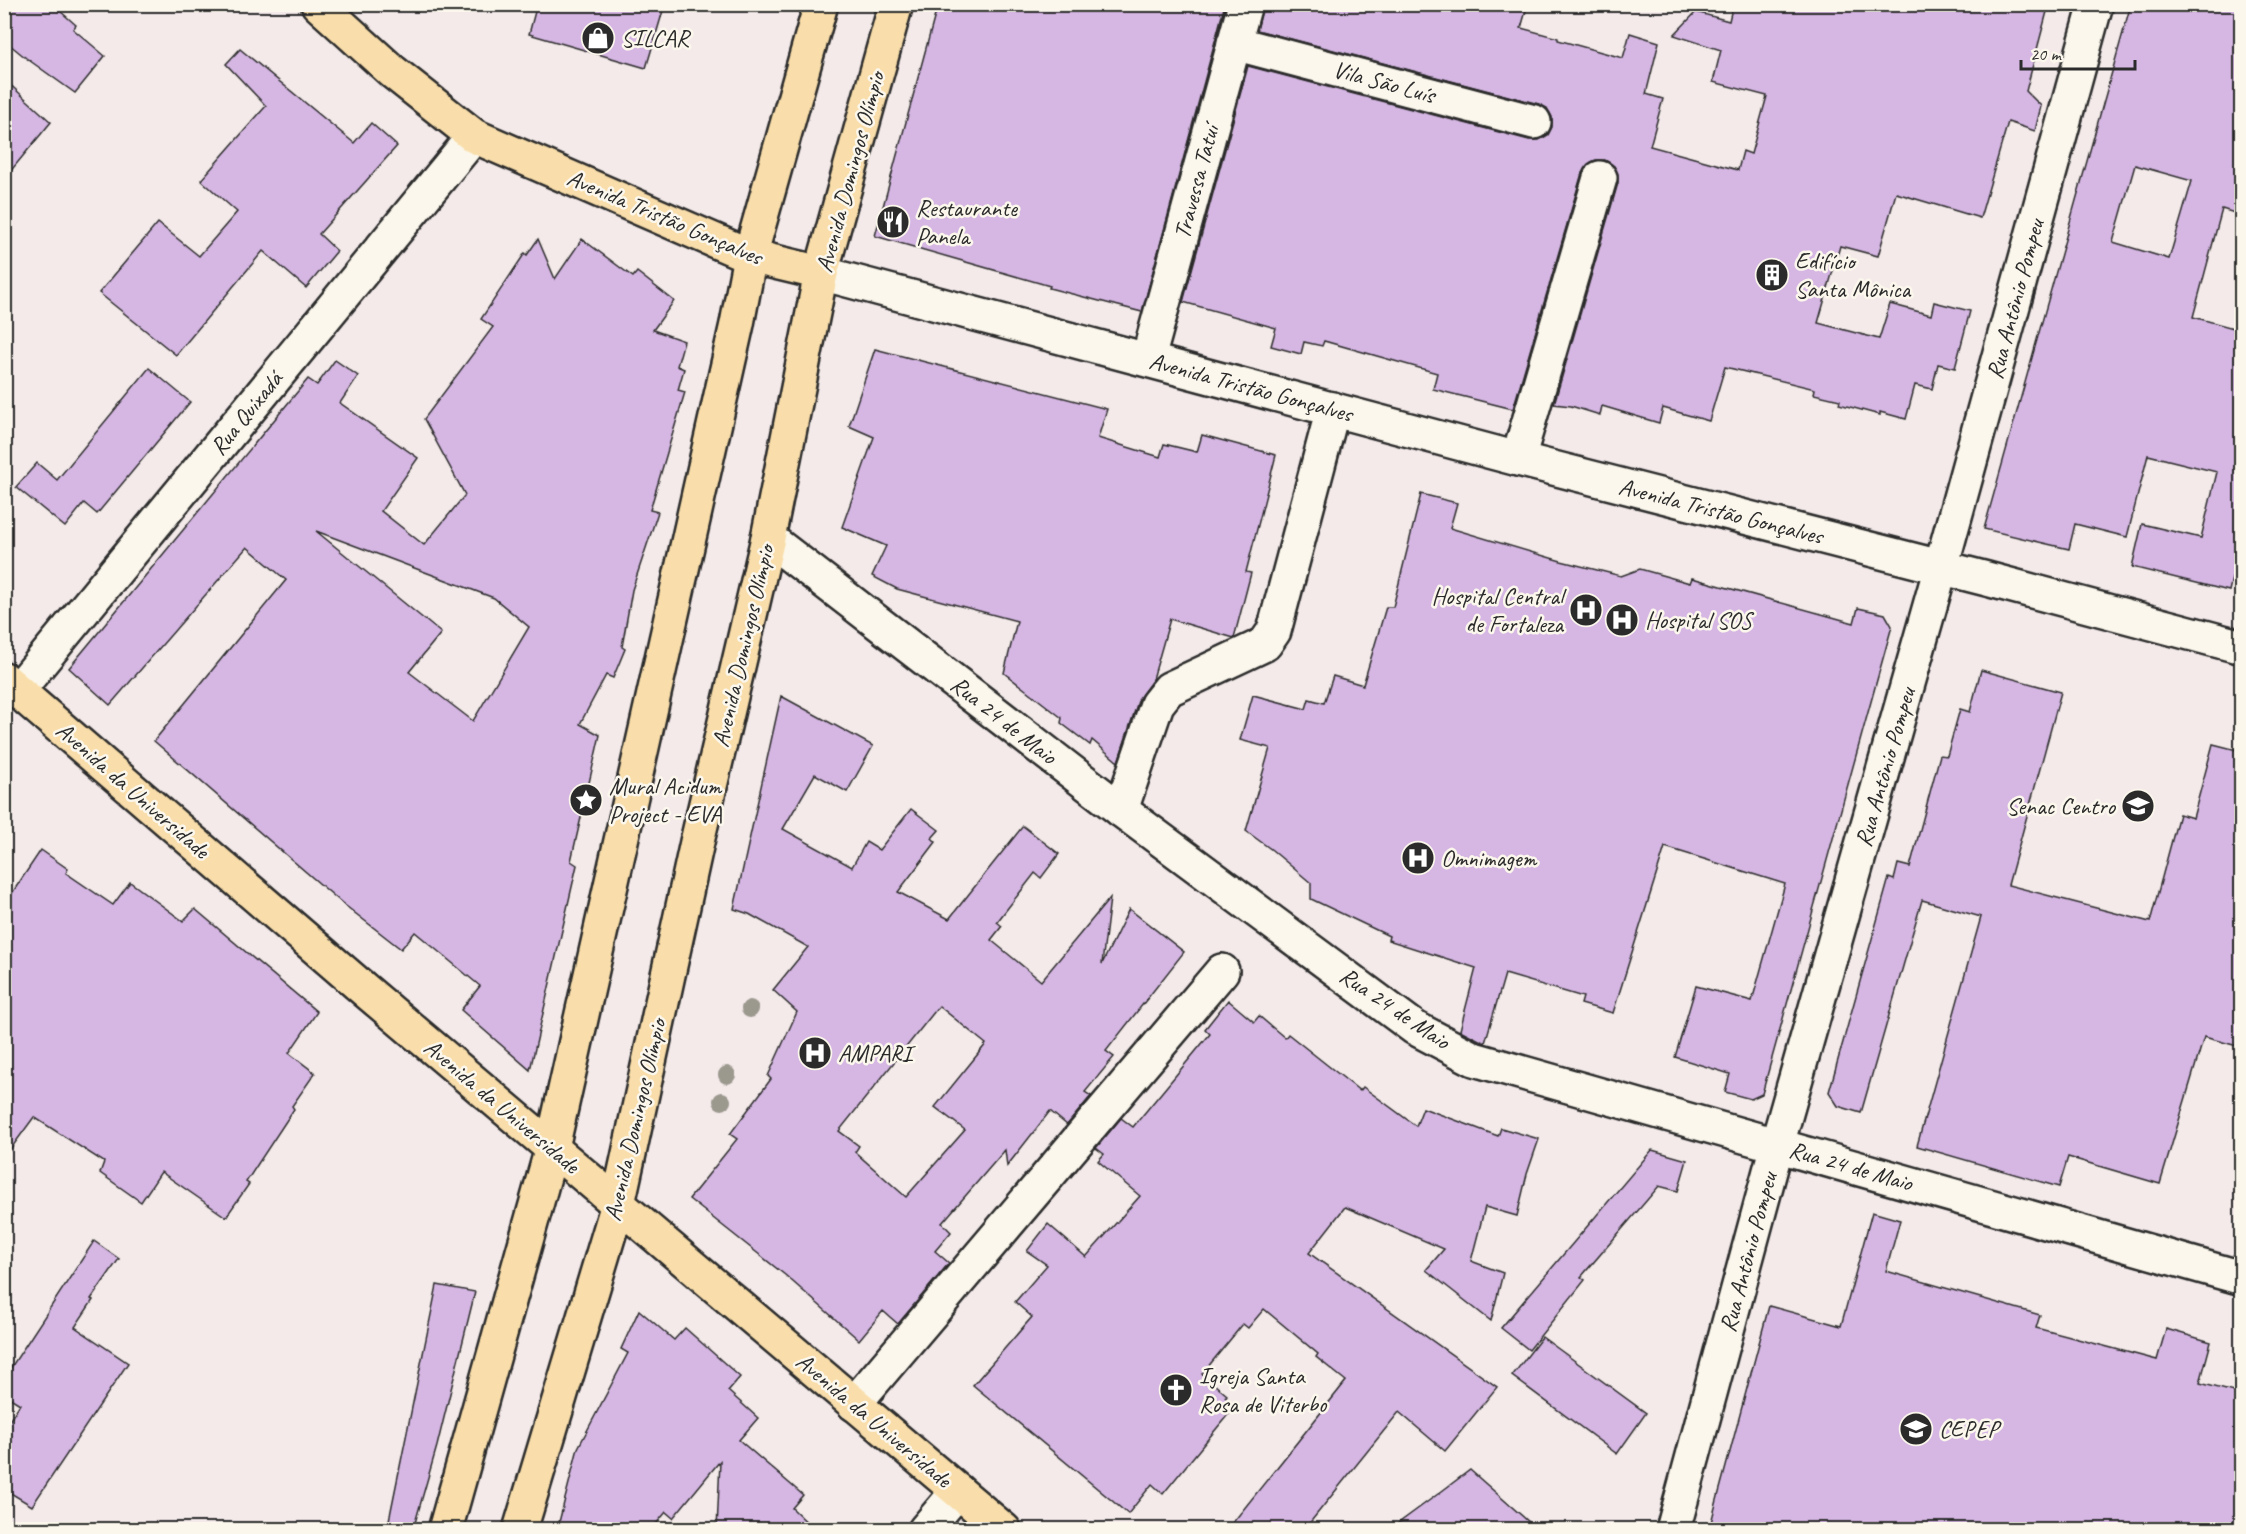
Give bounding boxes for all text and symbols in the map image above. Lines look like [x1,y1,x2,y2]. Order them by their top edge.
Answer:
shop icon: SILCAR [580,20,616,56]
place label: SILCAR [621,23,692,53]
scale bar [2021,33,2135,71]
text: 20 m [2030,43,2063,65]
street label: Vila São Luís [1330,54,1441,111]
street label: Avenida Domingos Olímpio [809,66,892,276]
street label: Travessa Tatuí [1166,118,1227,242]
street label: Avenida Tristão Gonçalves [563,162,769,272]
place label: Restaurante Panela [916,193,1019,251]
restaurant icon: Restaurante Panela [875,204,911,240]
street label: Rua Antônio Pompeu [1979,214,2051,382]
place label: Edifício Santa Mônica [1795,246,1912,304]
building icon: Edifício Santa Mônica [1754,257,1790,293]
street label: Avenida Tristão Gonçalves [1146,345,1358,429]
street label: Rua Quixadá [203,363,291,461]
street label: Avenida Tristão Gonçalves [1616,471,1828,551]
street label: Avenida Domingos Olímpio [705,540,781,750]
place label: Hospital Central de Fortaleza [1431,581,1567,639]
hospital icon: Hospital Central de Fortaleza [1568,592,1604,628]
hospital icon: Hospital SOS [1604,602,1640,638]
place label: Hospital SOS [1645,605,1755,635]
street label: Rua 24 de Maio [945,669,1064,772]
street label: Rua Antônio Pompeu [1848,682,1923,850]
street label: Avenida da Universidade [50,715,218,866]
place label: Mural Acidum Project - EVA [609,771,723,829]
place icon: Mural Acidum Project - EVA [568,782,604,818]
school or university icon: Senac Centro [2120,788,2156,824]
place label: Senac Centro [2006,791,2117,821]
hospital icon: Omnimagem [1400,840,1436,876]
place label: Omnimagem [1441,843,1537,873]
street label: Rua 24 de Maio [1334,960,1457,1057]
street label: Avenida Domingos Olímpio [597,1014,673,1224]
street label: Avenida da Universidade [418,1032,588,1181]
hospital icon: AMPARI [797,1035,833,1071]
place label: AMPARI [838,1038,916,1068]
street label: Rua 24 de Maio [1786,1134,1918,1198]
street label: Rua Antônio Pompeu [1712,1167,1784,1335]
street label: Avenida da Universidade [790,1346,960,1495]
place label: Igreja Santa Rosa de Viterbo [1199,1361,1328,1419]
church icon: Igreja Santa Rosa de Viterbo [1158,1372,1194,1408]
school or university icon: CEPEP [1898,1411,1934,1447]
place label: CEPEP [1939,1414,2002,1444]

